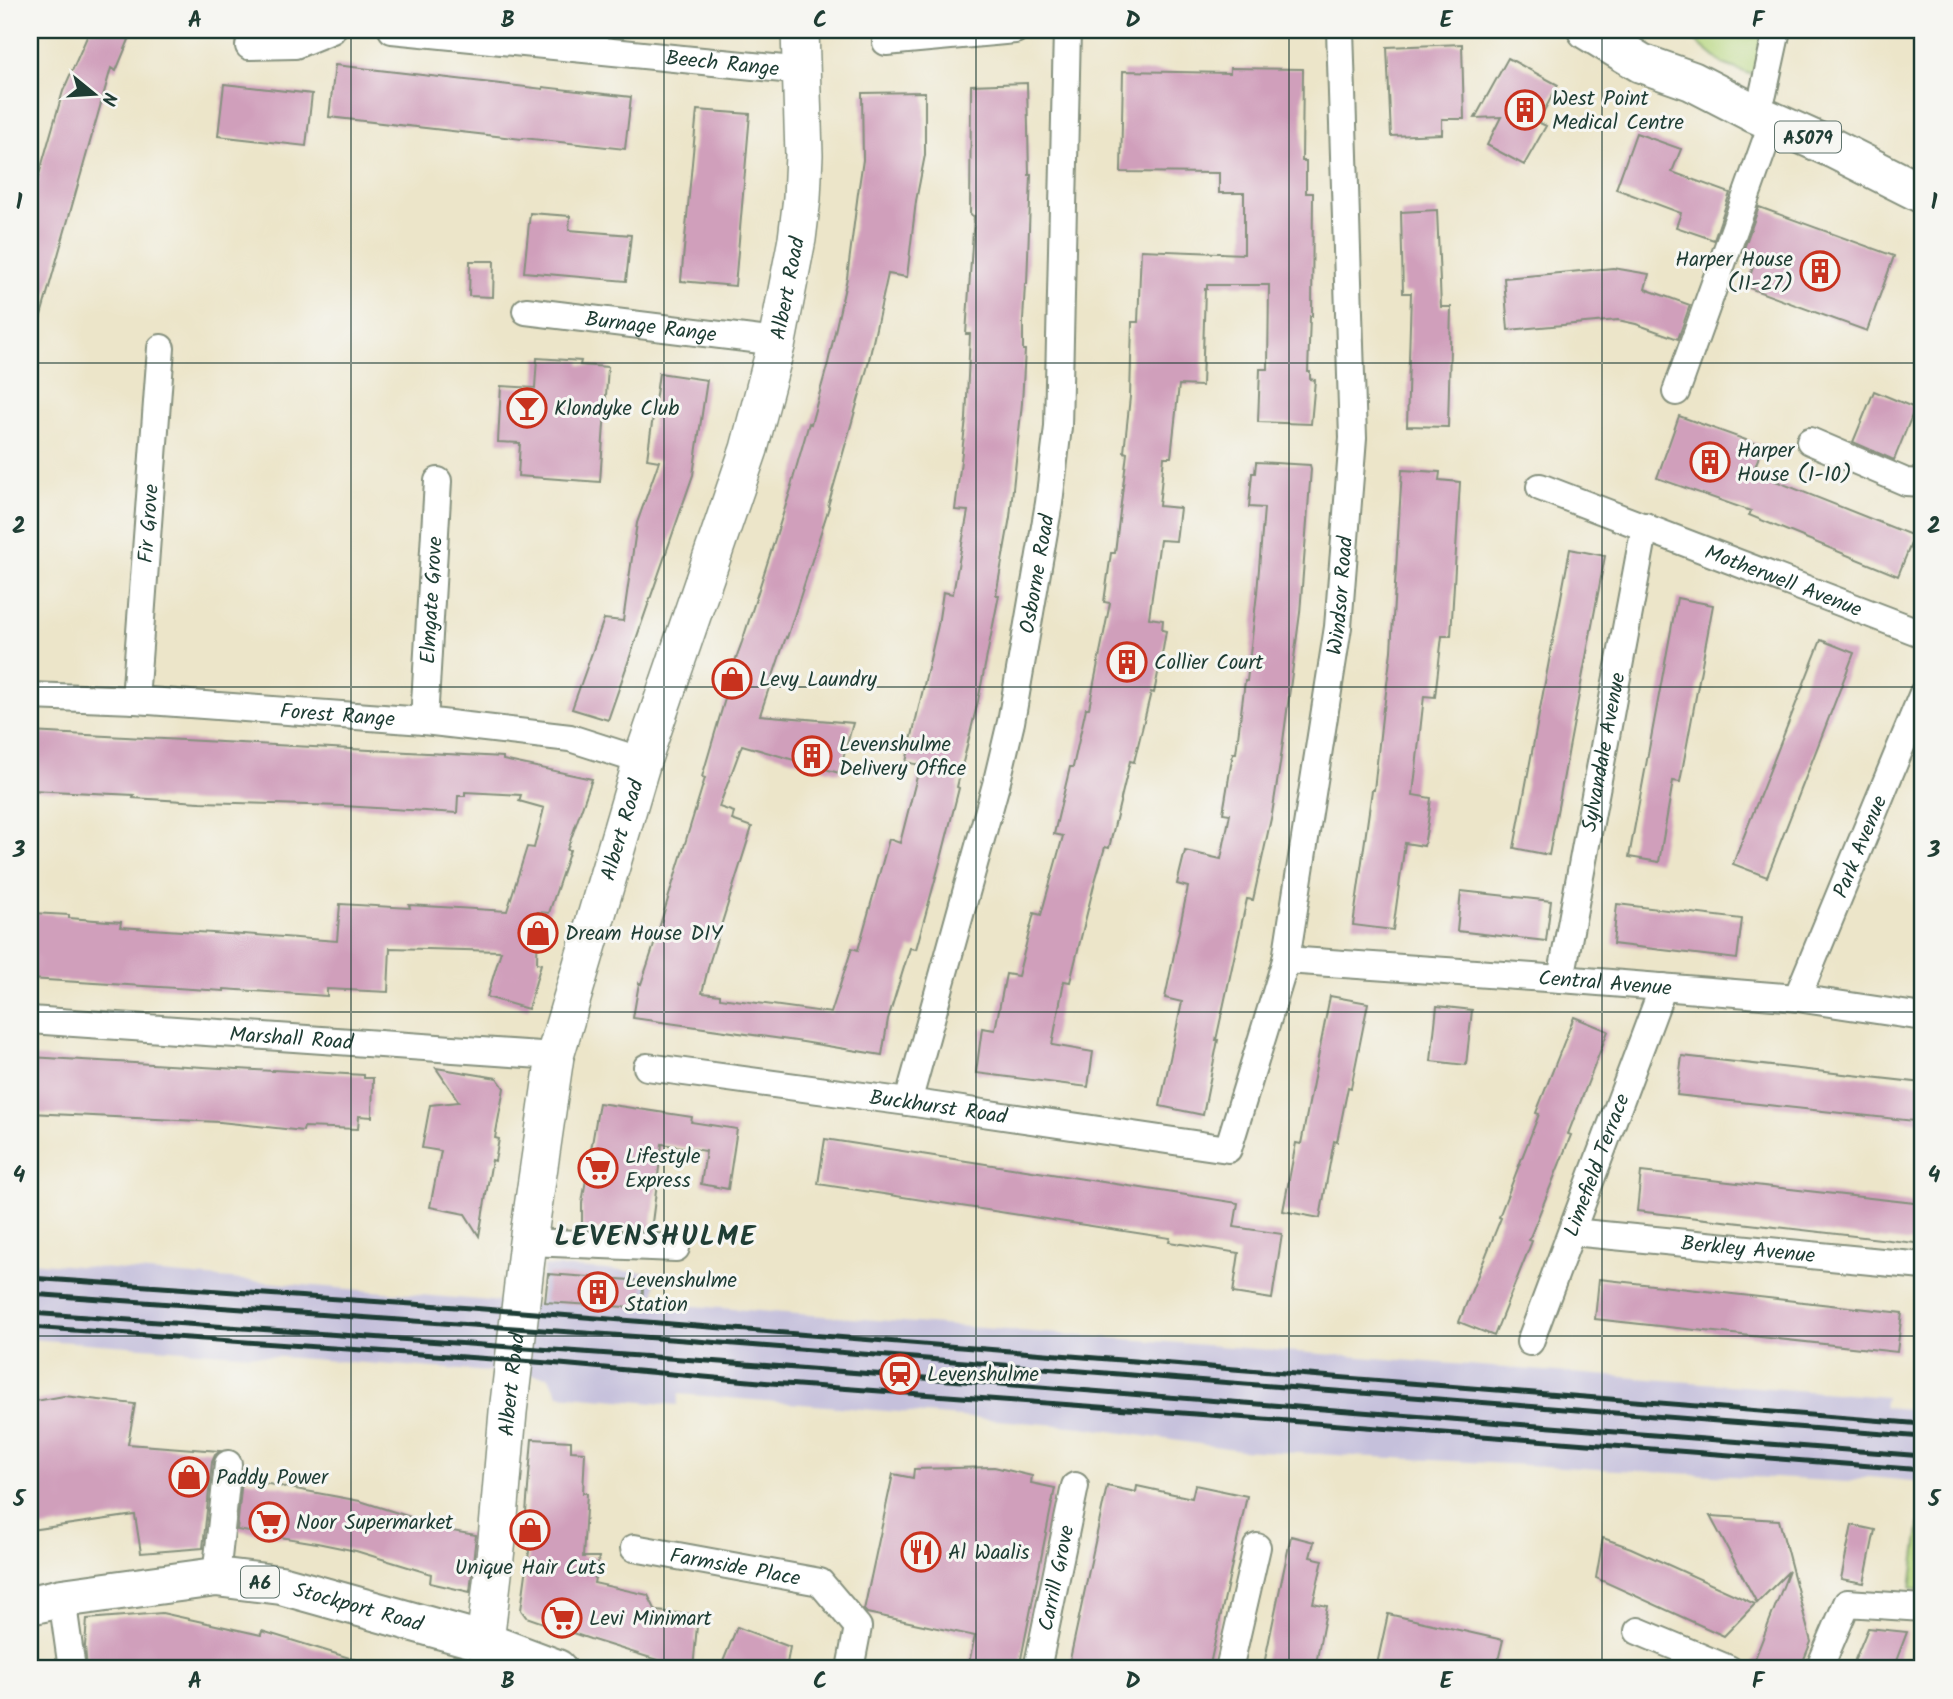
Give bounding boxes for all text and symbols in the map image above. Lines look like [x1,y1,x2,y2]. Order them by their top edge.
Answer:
text: A [188,3,202,39]
text: B [501,3,515,39]
text: C [813,3,827,39]
text: D [1125,3,1141,39]
text: E [1440,3,1454,39]
text: F [1752,3,1766,39]
street label: Beech Range [664,42,781,87]
north arrow [60,60,130,130]
place label: West Point Medical Centre [1552,83,1685,140]
text: N [92,88,124,109]
building icon: West Point Medical Centre [1504,89,1546,131]
road number: A5079 [1775,122,1841,153]
text: 1 [16,185,23,221]
text: 1 [1931,185,1938,221]
street label: Albert Road [763,234,815,343]
place label: Harper House (11-27) [1675,244,1794,301]
building icon: Harper House (11-27) [1799,250,1841,292]
street label: Burnage Range [583,303,719,352]
bar icon: Klondyke Club [506,387,548,429]
place label: Klondyke Club [554,393,679,426]
place label: Harper House (1-10) [1737,435,1852,492]
building icon: Harper House (1-10) [1689,441,1731,483]
street label: Fir Grove [130,482,169,564]
text: 2 [12,509,26,545]
text: 2 [1927,509,1941,545]
street label: Osborne Road [1012,512,1065,636]
street label: Elmgate Grove [412,535,453,665]
street label: Windsor Road [1319,535,1363,657]
street label: Motherwell Avenue [1700,537,1867,627]
building icon: Collier Court [1106,641,1148,683]
place label: Collier Court [1154,647,1264,680]
shop icon: Levy Laundry [711,658,753,700]
place label: Levy Laundry [759,664,877,697]
street label: Sylvandale Avenue [1574,669,1636,834]
street label: Forest Range [279,696,396,737]
place label: Levenshulme Delivery Office [839,729,967,786]
building icon: Levenshulme Delivery Office [791,735,833,777]
street label: Albert Road [593,775,654,885]
street label: Park Avenue [1825,790,1897,903]
text: 3 [12,833,26,869]
text: 3 [1927,833,1941,869]
shop icon: Dream House DIY [517,912,559,954]
place label: Dream House DIY [565,918,723,951]
street label: Central Avenue [1537,962,1674,1006]
street label: Marshall Road [228,1019,355,1060]
street label: Buckhurst Road [867,1082,1010,1134]
street label: Limefield Terrace [1556,1089,1640,1242]
place label: Lifestyle Express [625,1141,701,1198]
supermarket icon: Lifestyle Express [577,1147,619,1189]
text: 4 [13,1158,26,1194]
text: 4 [1928,1158,1941,1194]
district label: LEVENSHULME [555,1215,757,1260]
street label: Berkley Avenue [1680,1228,1817,1274]
place label: Levenshulme Station [625,1265,738,1322]
building icon: Levenshulme Station [577,1271,619,1313]
street label: Albert Road [491,1330,535,1438]
station icon: Levenshulme [879,1353,921,1395]
place label: Levenshulme [927,1359,1040,1392]
shop icon: Paddy Power [168,1456,210,1498]
place label: Paddy Power [216,1462,329,1495]
text: 5 [12,1482,27,1518]
text: 5 [1927,1482,1942,1518]
supermarket icon: Noor Supermarket [248,1501,290,1543]
place label: Noor Supermarket [296,1507,454,1540]
shop icon: Unique Hair Cuts [509,1509,551,1551]
street label: Carrill Grove [1030,1522,1085,1634]
restaurant icon: Al Waalis [900,1531,942,1573]
place label: Al Waalis [948,1537,1030,1570]
street label: Farmside Place [667,1540,804,1596]
place label: Unique Hair Cuts [455,1552,605,1585]
road number: A6 [241,1566,279,1598]
street label: Stockport Road [289,1574,427,1642]
supermarket icon: Levi Minimart [541,1597,583,1639]
place label: Levi Minimart [589,1603,712,1636]
text: A [188,1664,202,1699]
text: B [501,1664,515,1699]
text: C [813,1664,827,1699]
text: D [1125,1664,1141,1699]
text: E [1440,1664,1454,1699]
text: F [1752,1664,1766,1699]

